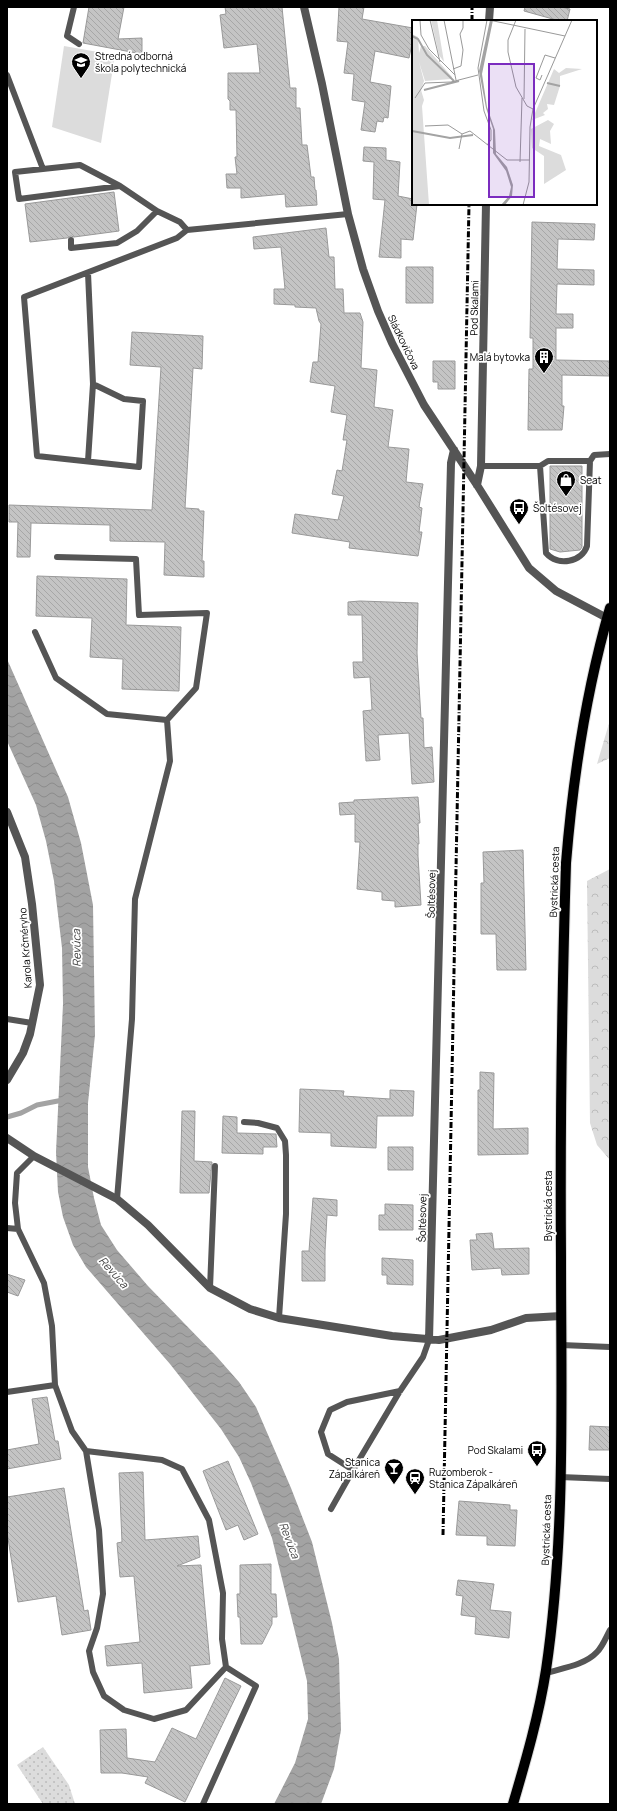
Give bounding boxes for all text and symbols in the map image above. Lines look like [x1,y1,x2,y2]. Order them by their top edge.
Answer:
inset map [412,20,597,205]
place label: Stredná odborná škola polytechnická [95,49,186,75]
school or university icon: Stredná odborná škola polytechnická [70,51,92,79]
street label: Pod Skalami [467,280,481,336]
street label: Sládkovičova [385,312,423,372]
building icon: Malá bytovka [533,346,555,374]
place label: Malá bytovka [470,350,530,364]
shop icon: Seat [555,469,577,497]
place label: Seat [580,473,601,487]
bus stop icon: Šoltésovej [508,497,530,525]
place label: Šoltésovej [533,501,581,515]
street label: Bystrická cesta [546,846,562,918]
street label: Šoltésovej [424,870,438,918]
street label: Karola Krčméryho [15,907,35,989]
water label: Revúca [68,928,84,967]
street label: Bystrická cesta [541,1171,555,1241]
street label: Šoltésovej [415,1194,429,1242]
water label: Revúca [96,1253,133,1292]
bus stop icon: Pod Skalami [526,1439,548,1467]
place label: Pod Skalami [468,1443,523,1457]
place label: Stanica Zápalkáreň [329,1455,380,1481]
bar icon: Stanica Zápalkáreň [383,1457,405,1485]
place label: Ružomberok - Stanica Zápalkáreň [429,1465,517,1491]
station icon: Ružomberok - Stanica Zápalkáreň [404,1467,426,1495]
street label: Bystrická cesta [538,1494,554,1566]
water label: Revúca [276,1520,304,1561]

